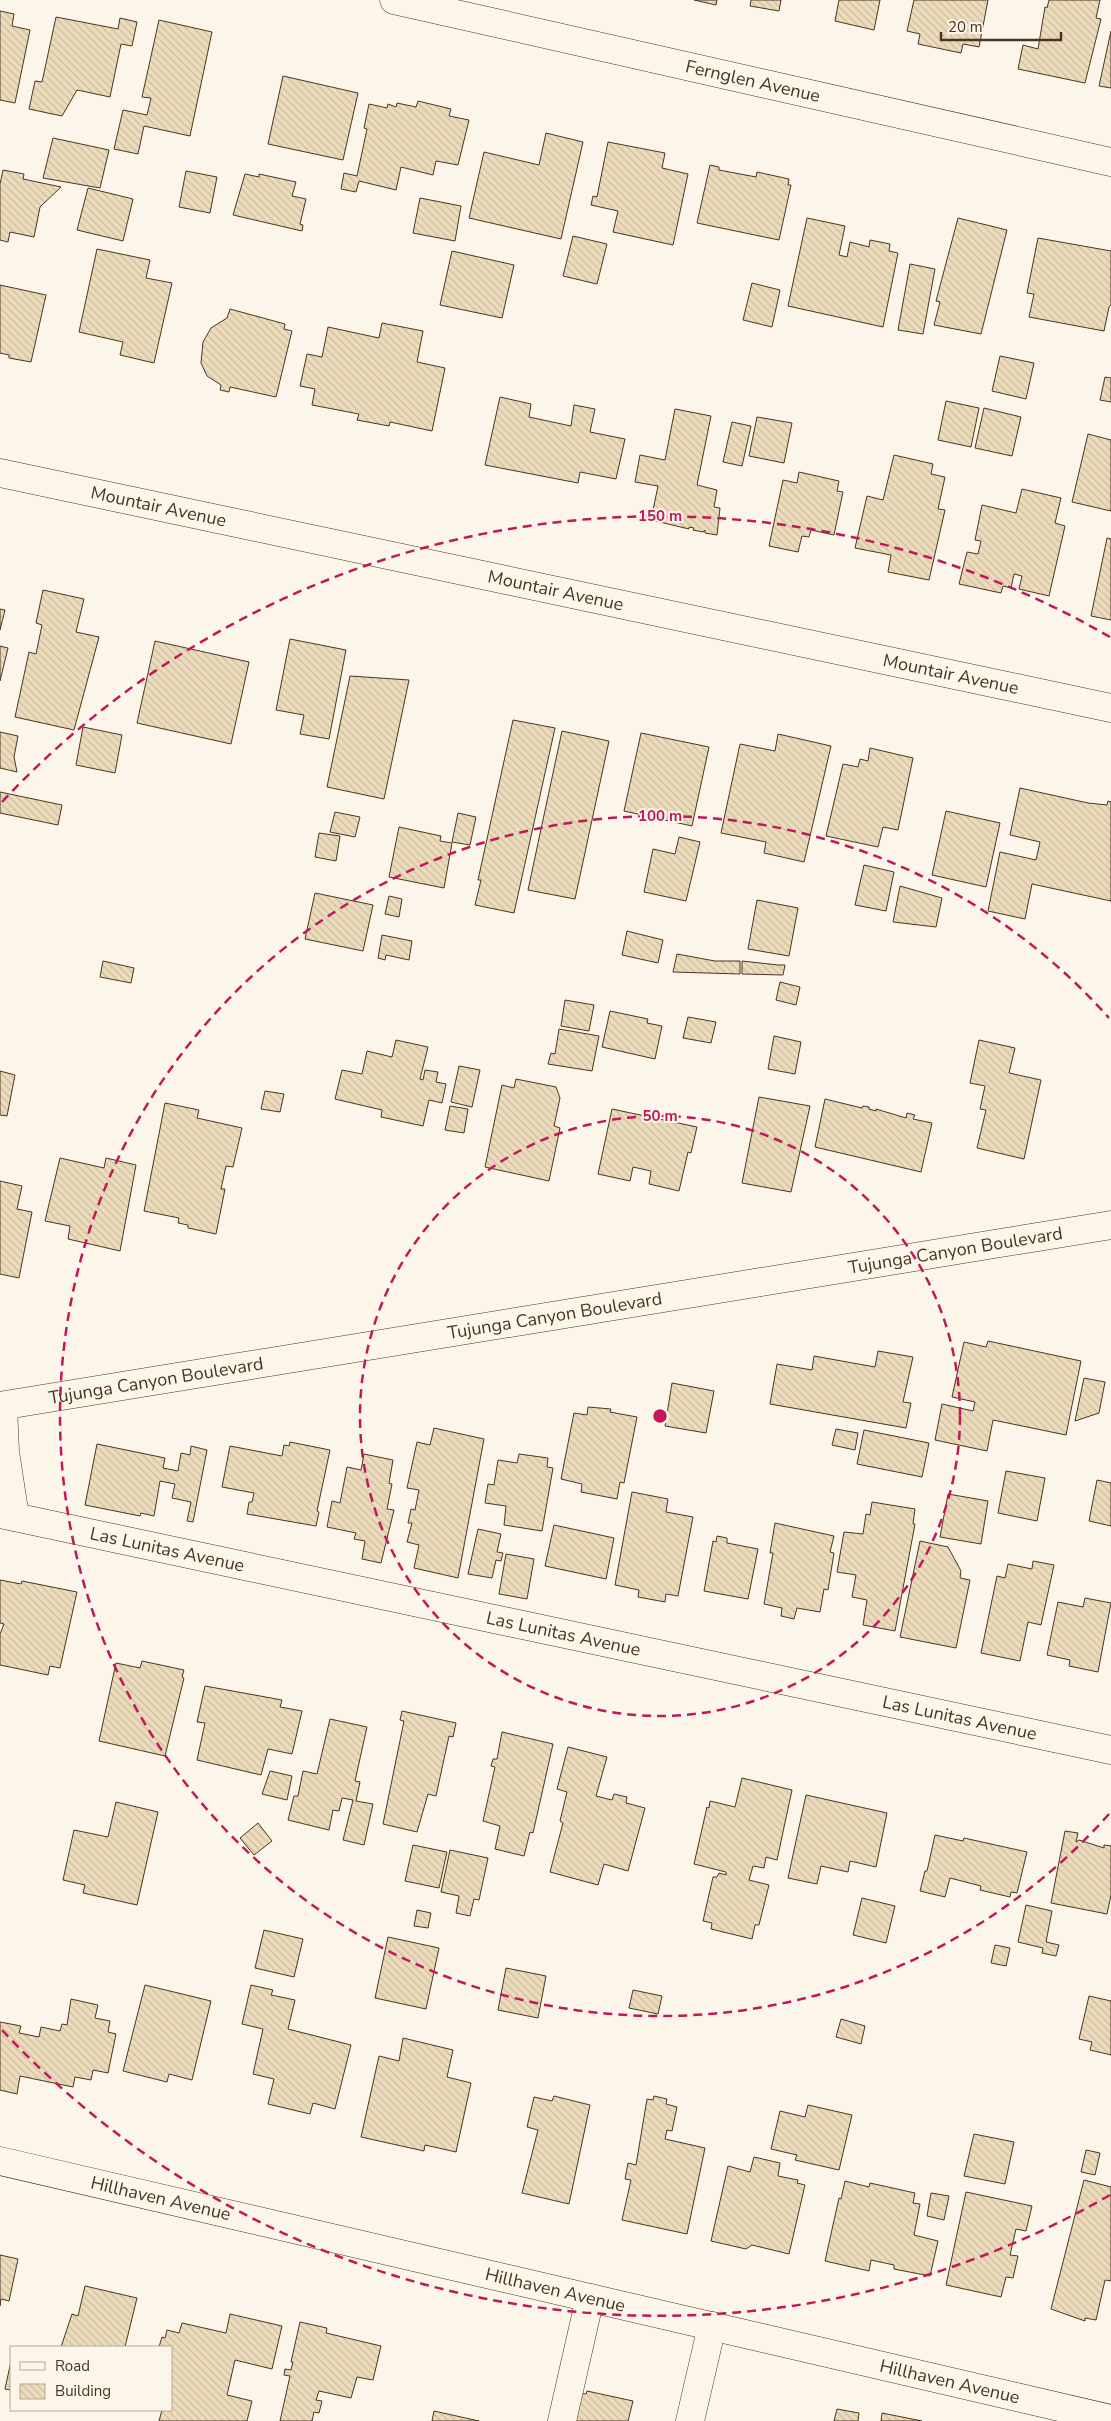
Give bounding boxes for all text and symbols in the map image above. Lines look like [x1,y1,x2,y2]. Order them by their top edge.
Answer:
scale bar [941,10,1061,42]
text: 20 m [948,17,983,37]
street label: Fernglen Avenue [683,54,823,108]
street label: Mountair Avenue [88,480,229,533]
text: 150 m [638,506,682,526]
street label: Mountair Avenue [486,565,626,617]
street label: Mountair Avenue [881,648,1021,700]
text: 100 m [638,806,682,826]
text: 50 m [642,1106,678,1126]
street label: Tujunga Canyon Boulevard [846,1221,1064,1280]
street label: Tujunga Canyon Boulevard [446,1286,664,1345]
street label: Tujunga Canyon Boulevard [47,1351,265,1410]
centre of rings [651,1407,669,1425]
street label: Las Lunitas Avenue [88,1521,247,1578]
street label: Las Lunitas Avenue [484,1606,643,1662]
street label: Las Lunitas Avenue [880,1690,1039,1746]
street label: Hillhaven Avenue [88,2170,233,2226]
street label: Hillhaven Avenue [483,2262,628,2318]
legend [10,2346,172,2411]
street label: Hillhaven Avenue [877,2354,1022,2409]
text: Road [55,2356,90,2376]
text: Building [55,2381,111,2401]

